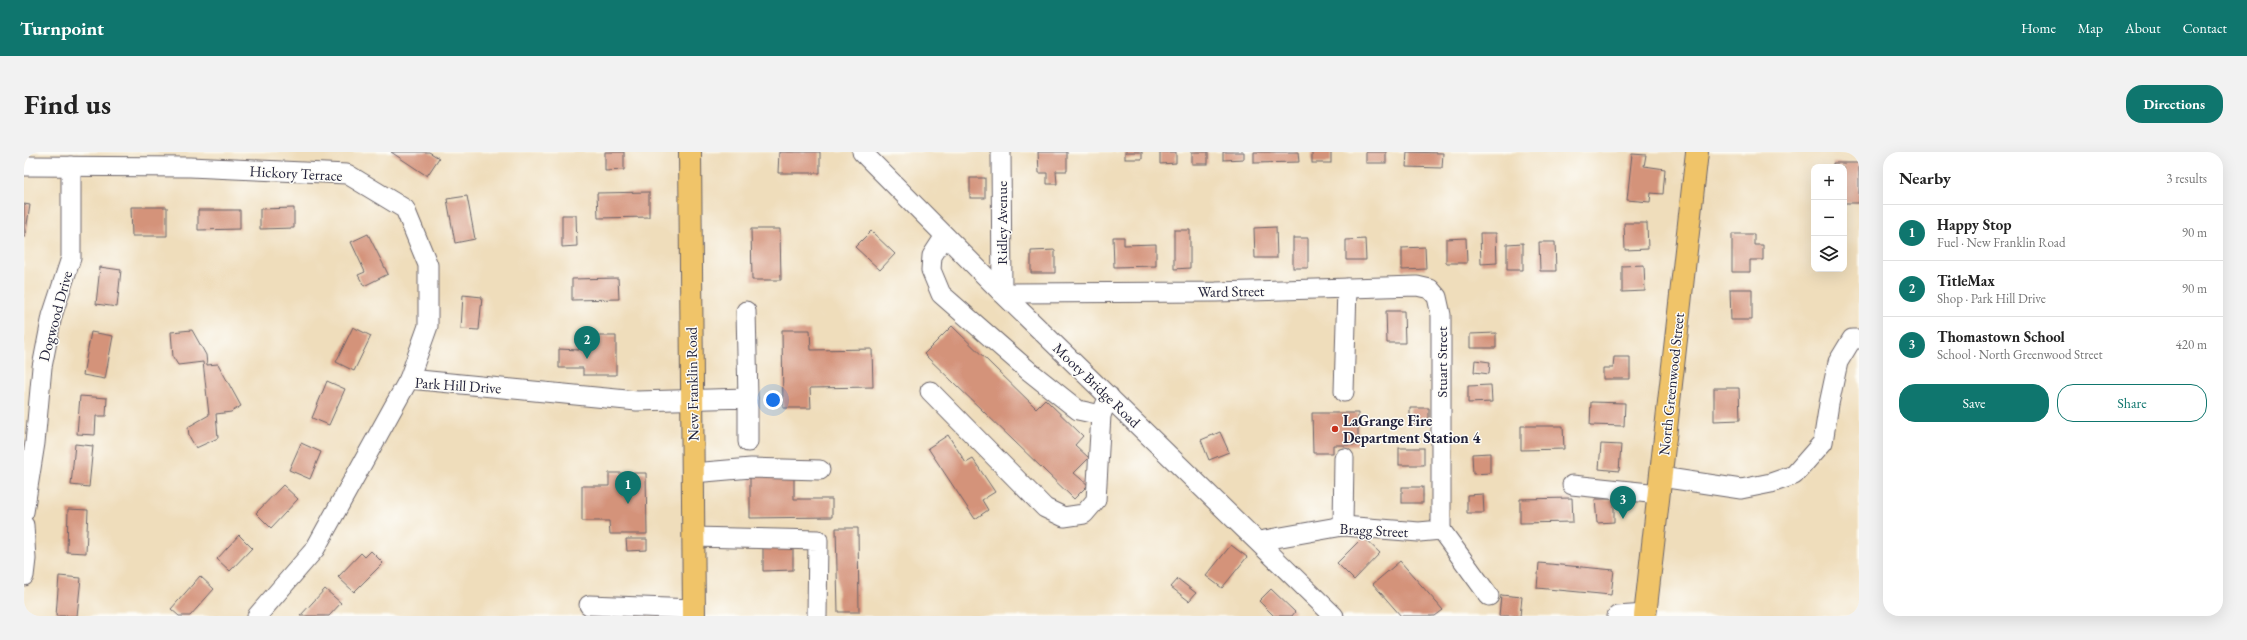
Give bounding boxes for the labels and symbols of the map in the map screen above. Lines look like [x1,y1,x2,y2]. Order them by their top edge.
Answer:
street label: Hickory Terrace [249,161,343,185]
street label: Ridley Avenue [992,181,1011,265]
street label: Dogwood Drive [34,269,76,363]
street label: Ward Street [1197,281,1265,301]
street label: North Greenwood Street [1654,312,1688,456]
pin: 2 [574,326,600,359]
street label: New Franklin Road [681,326,702,441]
street label: Stuart Street [1432,326,1451,398]
street label: Mooty Bridge Road [1049,339,1145,432]
street label: Park Hill Drive [414,373,502,398]
your location [763,390,783,410]
place label: LaGrange Fire Department Station 4 [1343,411,1481,447]
marker: LaGrange Fire Department Station 4 [1330,424,1340,434]
pin: 1 [615,471,641,504]
pin: 3 [1610,486,1636,519]
street label: Bragg Street [1339,519,1409,541]

